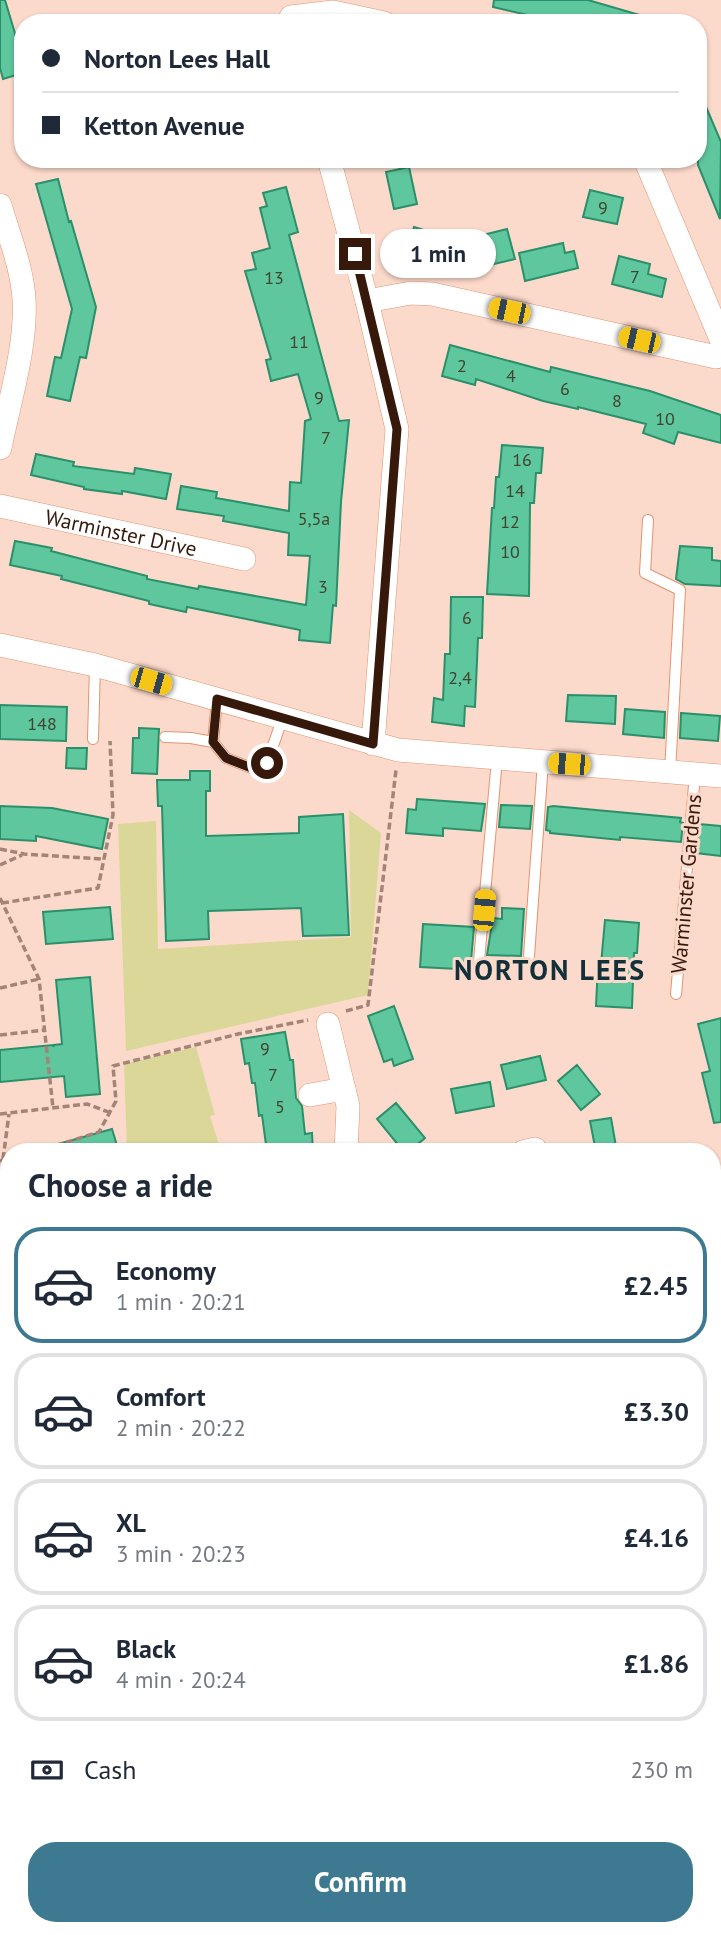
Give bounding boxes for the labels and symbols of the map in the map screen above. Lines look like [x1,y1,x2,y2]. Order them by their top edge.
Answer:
house number: 9 [598,196,608,219]
callout: 1 min [380,230,495,278]
route end [339,238,371,270]
house number: 7 [630,265,640,288]
house number: 13 [264,266,284,289]
car [487,296,532,326]
car [617,325,662,355]
house number: 11 [289,330,309,353]
house number: 2 [457,354,467,377]
house number: 4 [506,364,516,387]
house number: 6 [560,377,570,400]
house number: 9 [314,386,324,409]
house number: 8 [612,389,622,412]
house number: 10 [655,407,675,430]
house number: 7 [321,426,331,449]
house number: 16 [512,448,532,471]
house number: 14 [505,479,525,502]
street label: Warminster Drive [43,503,200,562]
house number: 5,5a [298,507,330,530]
house number: 12 [500,510,520,533]
house number: 10 [500,540,520,563]
house number: 3 [318,575,328,598]
house number: 6 [462,606,472,629]
car [128,665,175,697]
house number: 2,4 [448,666,472,689]
house number: 148 [27,712,57,735]
route start [251,747,283,779]
car [548,752,591,776]
street label: Warminster Gardens [665,793,707,975]
car [472,888,497,932]
district label: NORTON LEES [454,951,646,988]
house number: 9 [260,1037,270,1060]
house number: 7 [268,1063,278,1086]
house number: 5 [275,1095,285,1118]

